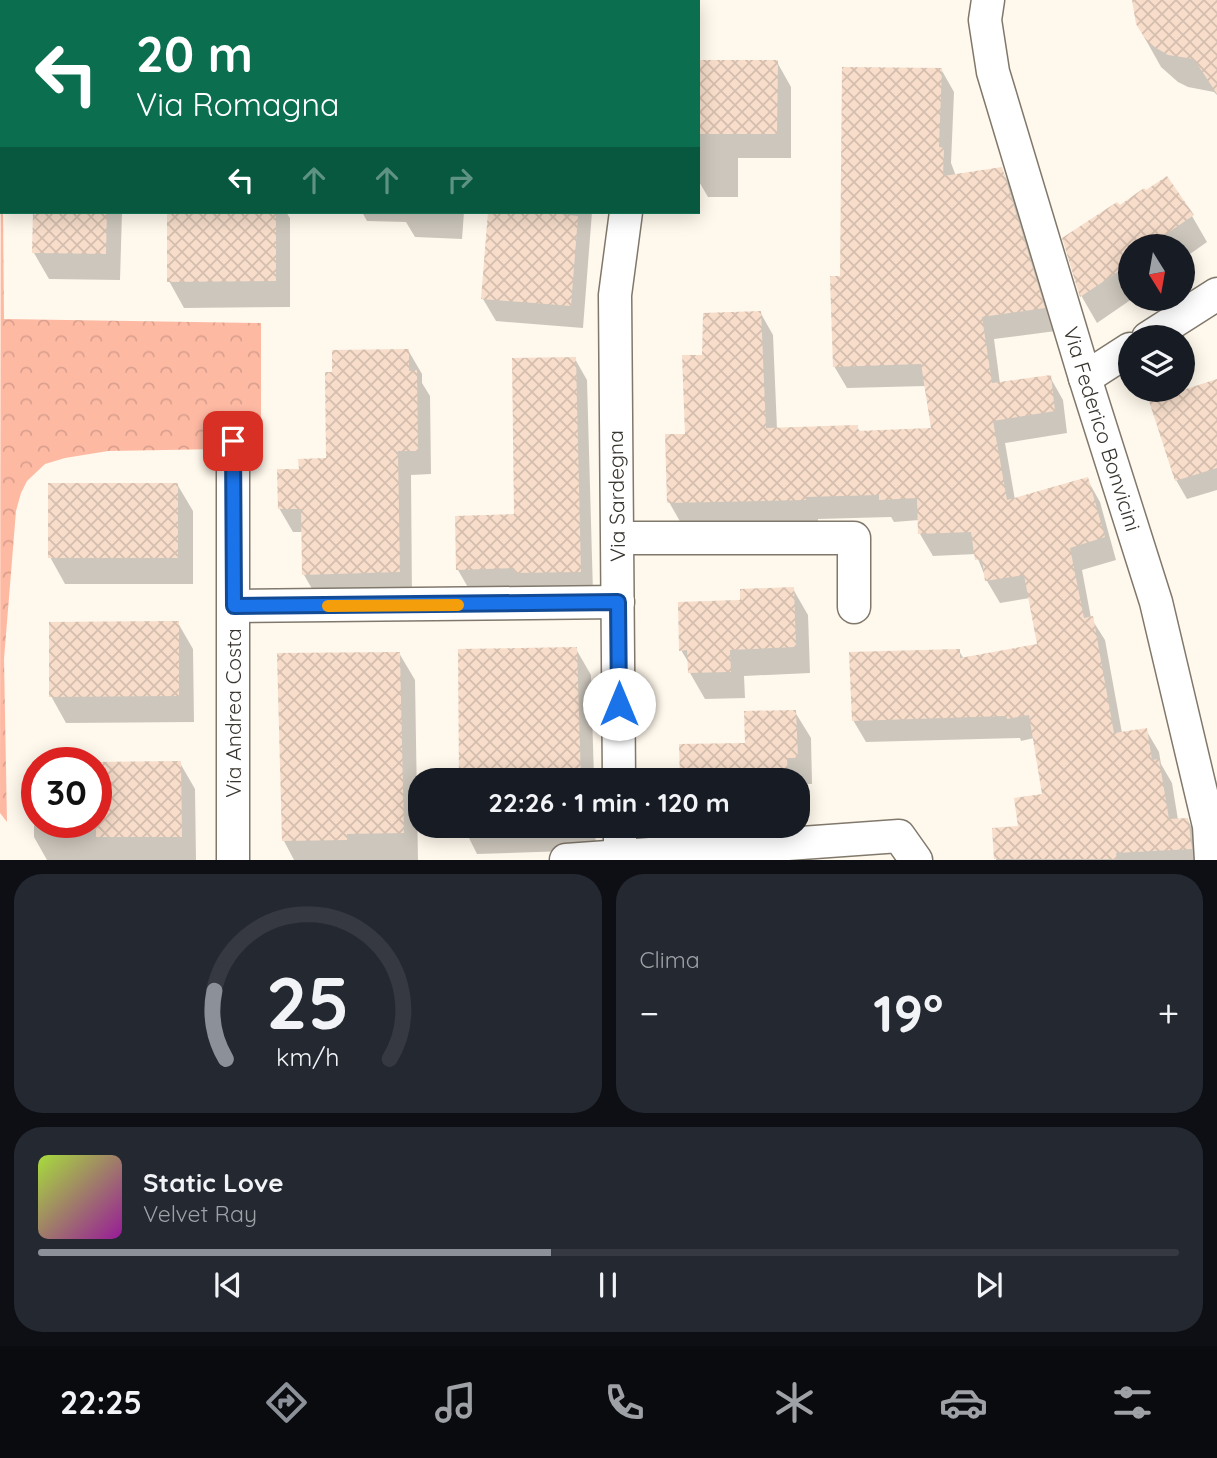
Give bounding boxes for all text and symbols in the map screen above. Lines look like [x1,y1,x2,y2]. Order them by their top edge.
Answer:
text: 20 m [136,23,253,84]
icon: left [21,28,112,119]
text: Via Romagna [136,84,339,124]
icon: left [222,161,260,199]
icon: ahead [295,161,333,199]
icon: ahead [368,161,406,199]
icon: right [441,161,479,199]
north arrow [1118,234,1195,312]
map controls [1118,234,1195,402]
street label: Via Federico Bonvicini [1058,323,1147,534]
button: layers [1118,325,1195,402]
pin [203,411,263,471]
icon: arrive [214,422,252,460]
street label: Via Sardegna [602,430,630,562]
street label: Via Andrea Costa [220,628,246,798]
position arrow [582,667,656,741]
speed limit sign: 30 [21,747,112,838]
text: 22:26 · 1 min · 120 m [488,786,730,819]
text: Clima [640,945,700,974]
text: 25 [266,957,349,1048]
text: 19° [873,980,944,1045]
text: − [640,989,659,1037]
text: + [1158,989,1179,1037]
text: km/h [276,1041,339,1072]
text: Static Love [143,1166,284,1199]
text: Velvet Ray [143,1199,257,1228]
icon: previous [209,1266,247,1304]
icon: pause [589,1266,627,1304]
icon: next [970,1266,1008,1304]
icon: directions [262,1378,311,1427]
icon: music [431,1378,480,1427]
icon: phone [600,1378,649,1427]
icon: climate [770,1378,819,1427]
icon: car [939,1378,988,1427]
icon: filters [1108,1378,1157,1427]
text: 22:25 [60,1382,142,1422]

